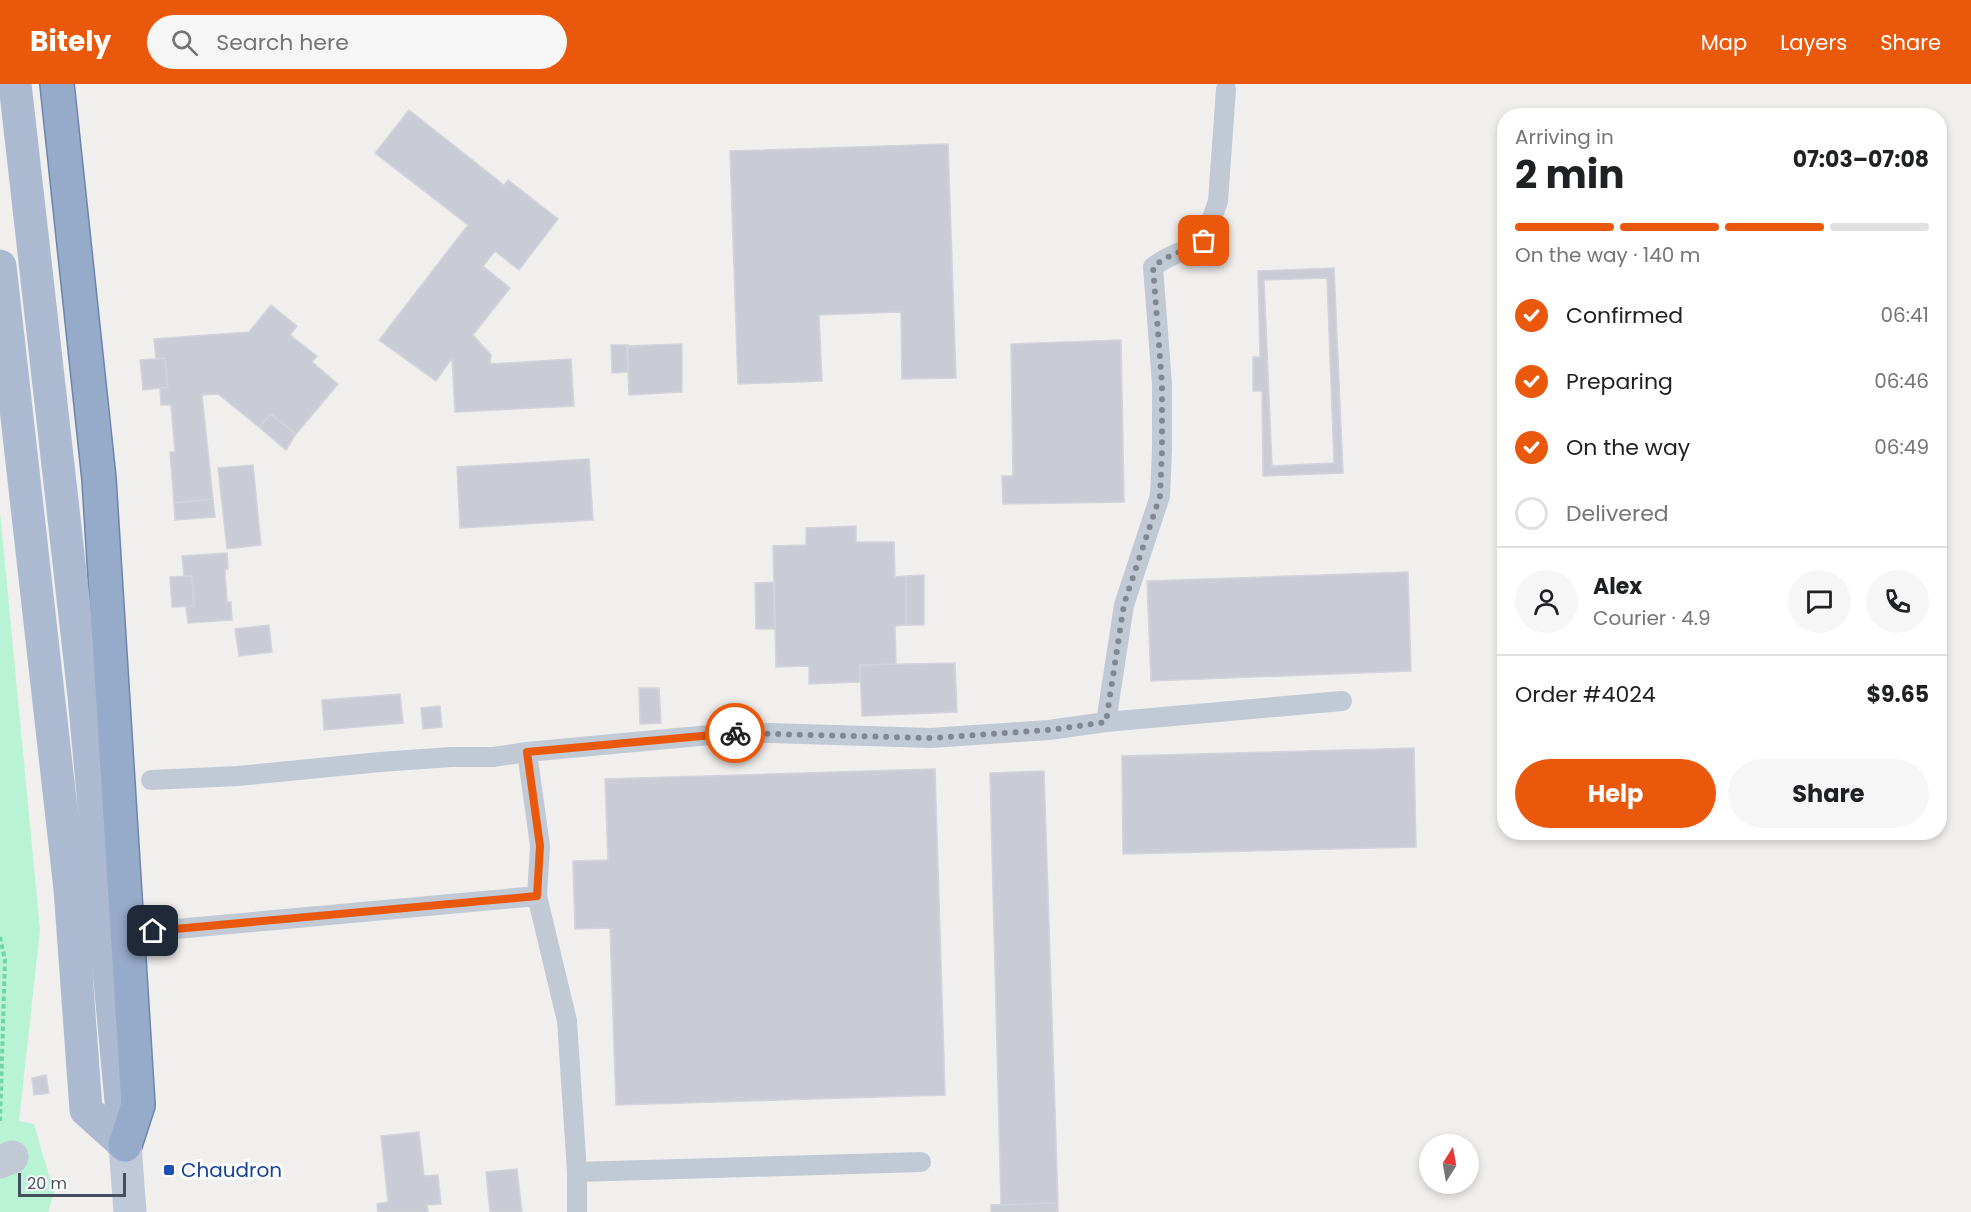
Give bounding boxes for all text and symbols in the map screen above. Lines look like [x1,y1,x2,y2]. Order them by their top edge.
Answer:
search box [147,15,567,69]
text: Bitely [30,22,111,61]
icon: search [168,26,201,59]
text: Search here [216,27,349,58]
text: Map [1701,28,1747,57]
text: Layers [1780,28,1847,57]
text: Share [1880,28,1941,57]
text: Arriving in [1515,123,1614,151]
text: 07:03–07:08 [1793,144,1929,175]
text: 2 min [1515,147,1625,202]
pin [1178,215,1229,266]
icon: bag [1187,224,1220,257]
text: On the way · 140 m [1515,241,1700,269]
icon: check [1515,299,1548,332]
text: Confirmed [1566,300,1683,331]
text: 06:41 [1881,301,1929,329]
icon: check [1515,365,1548,398]
text: Preparing [1566,366,1673,397]
text: 06:46 [1874,367,1929,395]
icon: check [1515,431,1548,464]
text: On the way [1566,432,1690,463]
text: 06:49 [1874,433,1929,461]
text: Delivered [1566,498,1669,529]
button: person [1515,570,1578,633]
button: chat [1788,570,1851,633]
button: phone [1866,570,1929,633]
text: Alex [1593,571,1642,602]
text: Courier · 4.9 [1593,604,1711,632]
text: Order #4024 [1515,679,1656,710]
text: $9.65 [1866,679,1929,710]
courier [705,703,765,763]
icon: bike [719,717,752,750]
button: Help [1515,759,1716,828]
button: Share [1728,759,1929,828]
pin [127,905,178,956]
icon: home [136,914,169,947]
north arrow [1419,1134,1479,1194]
map controls [1419,1134,1479,1194]
place label: Chaudron [181,1156,282,1184]
marker: Chaudron [162,1163,176,1177]
scale bar [18,1170,126,1198]
text: 20 m [27,1172,67,1195]

